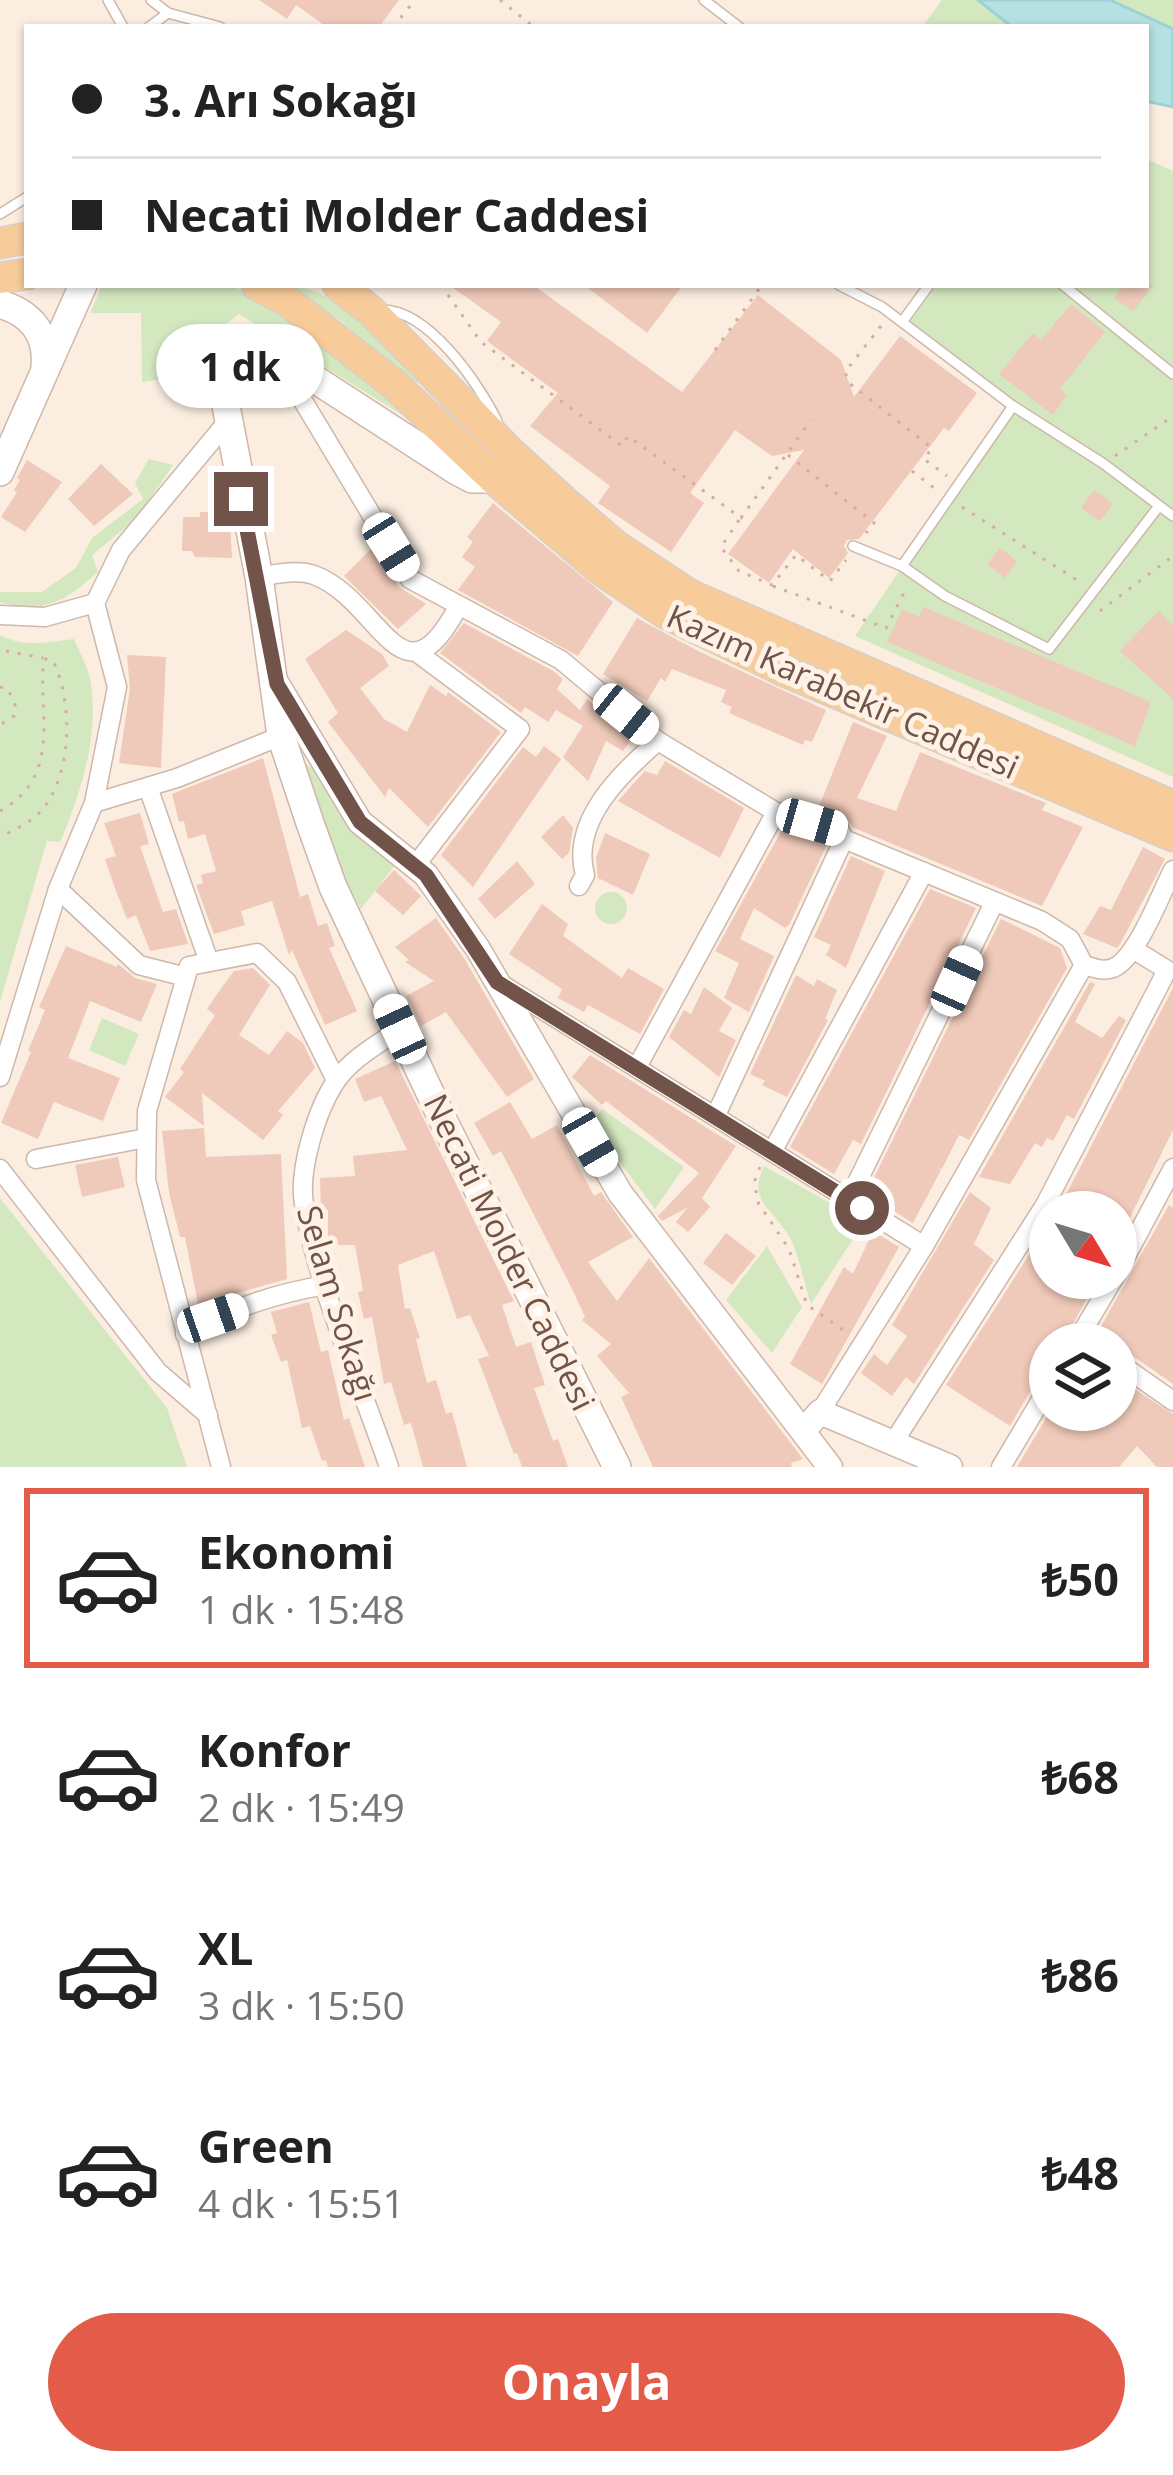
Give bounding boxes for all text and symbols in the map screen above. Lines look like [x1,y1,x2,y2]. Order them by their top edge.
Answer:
text: 3. Arı Sokağı [144,69,418,130]
text: Necati Molder Caddesi [144,184,649,245]
callout: 1 dk [157,325,325,409]
text: 1 dk [199,339,281,392]
route end [214,472,268,526]
car [357,507,425,587]
street label: Kazım Karabekir Caddesi [660,593,1026,789]
car [587,677,665,751]
car [772,795,852,849]
car [926,941,988,1021]
car [368,989,432,1069]
street label: Necati Molder Caddesi [414,1086,606,1418]
car [556,1102,624,1182]
route start [835,1181,889,1235]
north arrow [1029,1191,1137,1299]
map controls [1029,1191,1137,1431]
street label: Selam Sokağı [287,1200,389,1406]
car [173,1289,253,1347]
button: layers [1029,1323,1137,1431]
text: Ekonomi [198,1521,394,1582]
icon: car [54,1524,162,1632]
text: ₺50 [1042,1548,1119,1609]
text: 1 dk · 15:48 [198,1582,405,1635]
text: Konfor [198,1719,351,1780]
icon: car [54,1722,162,1830]
text: ₺68 [1042,1746,1119,1807]
text: 2 dk · 15:49 [198,1780,405,1833]
text: XL [198,1917,253,1978]
icon: car [54,1920,162,2028]
text: ₺86 [1042,1944,1119,2005]
text: 3 dk · 15:50 [198,1978,405,2031]
text: Green [198,2115,334,2176]
icon: car [54,2118,162,2226]
text: ₺48 [1042,2142,1119,2203]
text: 4 dk · 15:51 [198,2176,405,2229]
button: Onayla [48,2313,1125,2451]

